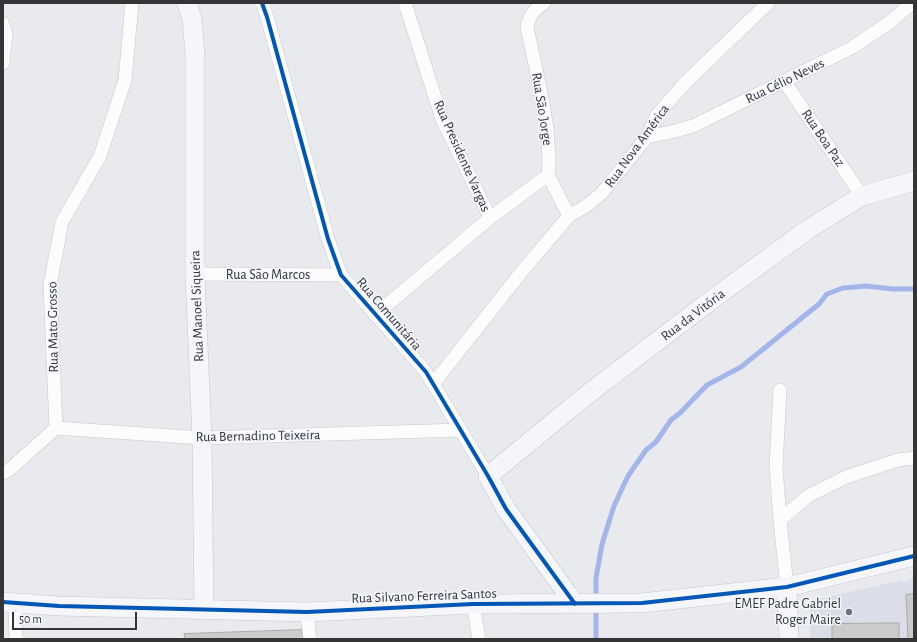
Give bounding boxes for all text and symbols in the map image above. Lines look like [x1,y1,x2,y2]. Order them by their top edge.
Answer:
street label: Rua Célio Neves [743,55,827,107]
street label: Rua São Jorge [528,71,556,147]
street label: Rua Presidente Vargas [430,98,494,214]
street label: Rua Nova América [601,101,673,191]
street label: Rua Boa Paz [798,106,848,170]
street label: Rua Manoel Siqueira [187,250,207,362]
street label: Rua São Marcos [226,267,310,283]
street label: Rua Comunitária [353,274,425,354]
street label: Rua Mato Grosso [44,281,62,373]
street label: Rua da Vitória [658,285,728,345]
street label: Rua Bernadino Teixeira [195,427,321,445]
street label: Rua Silvano Ferreira Santos [351,585,497,607]
place label: EMEF Padre Gabriel Roger Maire [735,596,841,628]
scale bar [14,604,139,630]
marker: EMEF Padre Gabriel Roger Maire [844,607,854,617]
text: 50 m [19,613,42,625]

